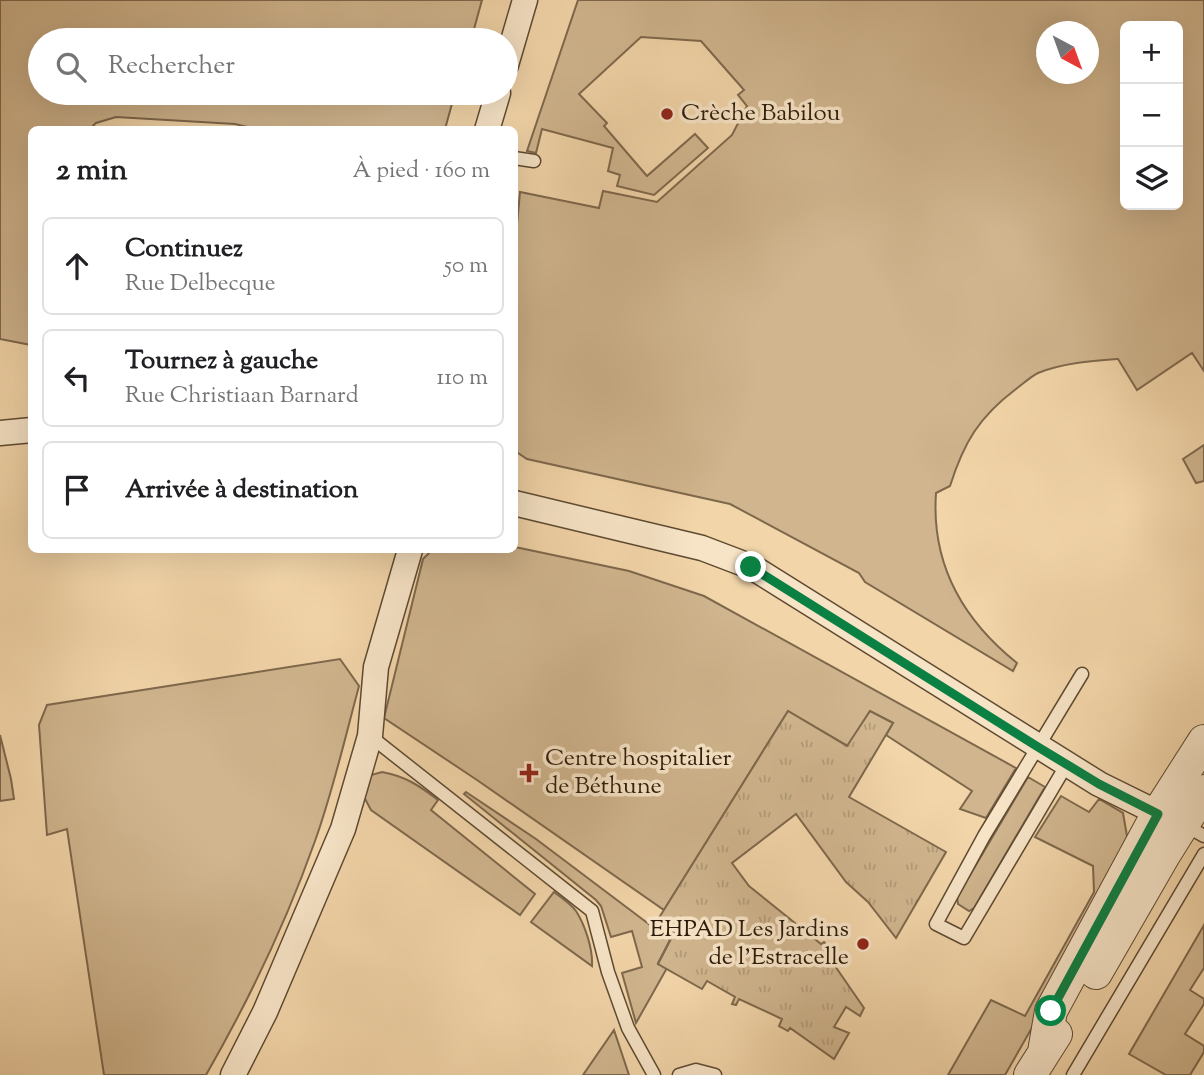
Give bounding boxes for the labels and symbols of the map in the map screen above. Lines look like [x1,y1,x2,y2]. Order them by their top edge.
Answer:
north arrow [1036,21,1099,84]
place label: Crèche Babilou [681,97,841,131]
marker: Crèche Babilou [659,106,675,122]
route end [735,551,766,582]
place label: Centre hospitalier de Béthune [545,742,732,804]
marker: Centre hospitalier de Béthune [519,763,539,783]
place label: EHPAD Les Jardins de l'Estracelle [650,913,849,975]
marker: EHPAD Les Jardins de l'Estracelle [855,936,871,952]
route start [1035,995,1066,1026]

